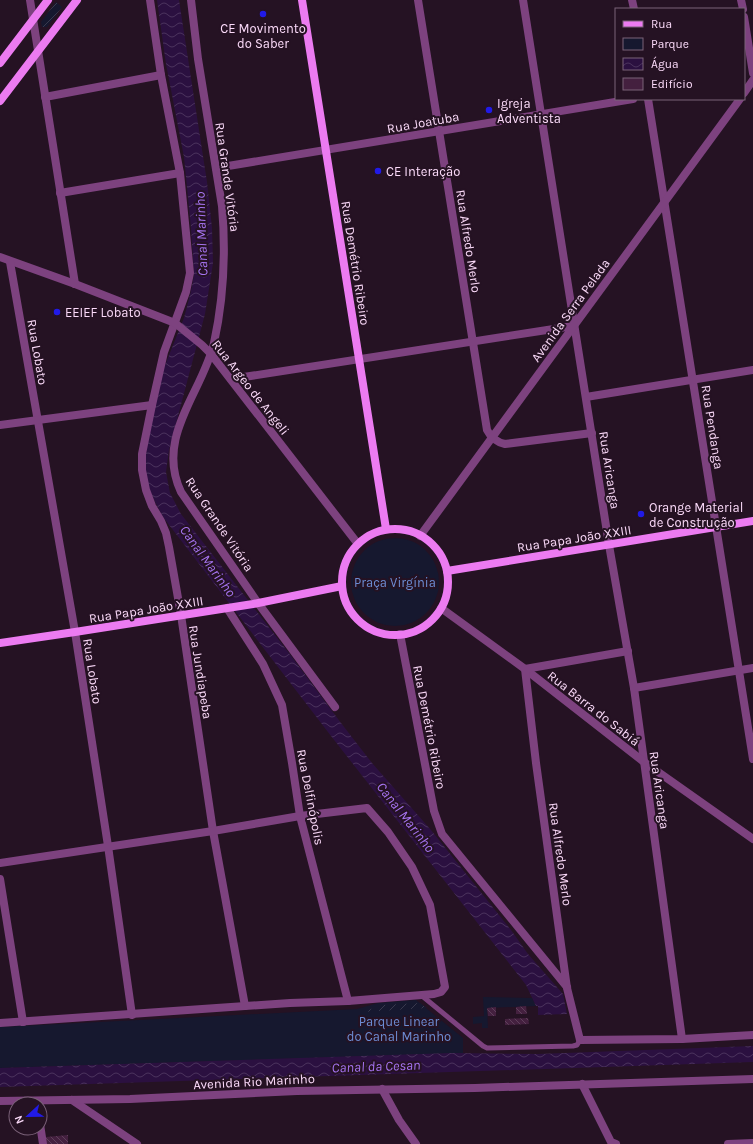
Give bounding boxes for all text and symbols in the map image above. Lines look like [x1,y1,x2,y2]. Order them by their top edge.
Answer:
legend [615,8,745,100]
marker: CE Movimento do Saber [258,9,268,19]
text: Rua [651,17,672,31]
place label: CE Movimento do Saber [220,21,306,51]
text: Parque [651,37,689,51]
text: Água [651,56,679,71]
text: Edifício [651,77,692,91]
place label: Igreja Adventista [497,96,561,126]
marker: Igreja Adventista [484,105,494,115]
street label: Rua Joatuba [386,109,460,136]
street label: Rua Grande Vitória [212,121,243,233]
place label: CE Interação [386,164,460,179]
marker: CE Interação [373,166,383,176]
street label: Rua Alfredo Merlo [453,189,484,294]
water label: Canal Marinho [192,191,211,276]
street label: Rua Demétrio Ribeiro [338,200,373,326]
street label: Avenida Serra Pelada [528,256,613,365]
place label: EEIEF Lobato [65,305,141,320]
marker: EEIEF Lobato [52,307,62,317]
street label: Rua Lobato [24,318,51,386]
street label: Rua Argeo de Angeli [209,337,292,438]
street label: Rua Pendanga [698,384,727,470]
street label: Rua Aricanga [596,430,623,510]
street label: Rua Grande Vitória [182,474,257,574]
place label: Orange Material de Construção [649,500,743,530]
marker: Orange Material de Construção [636,509,646,519]
water label: Canal Marinho [176,522,239,601]
street label: Rua Papa João XXIII [516,522,632,555]
park label: Praça Virgínia [354,575,436,590]
street label: Rua Papa João XXIII [88,593,204,626]
street label: Rua Jundiapeba [186,624,215,720]
street label: Rua Lobato [80,637,105,705]
street label: Rua Demétrio Ribeiro [410,664,449,790]
street label: Rua Barra do Sabiá [545,668,643,749]
street label: Rua Delfinópolis [294,748,327,846]
street label: Rua Aricanga [647,750,672,830]
water label: Canal Marinho [373,779,438,856]
street label: Rua Alfredo Merlo [546,802,575,907]
park label: Parque Linear do Canal Marinho [347,1014,451,1044]
water label: Canal da Cesan [331,1056,421,1077]
street label: Avenida Rio Marinho [193,1071,315,1092]
north arrow [8,1096,48,1136]
text: N [12,1113,27,1126]

